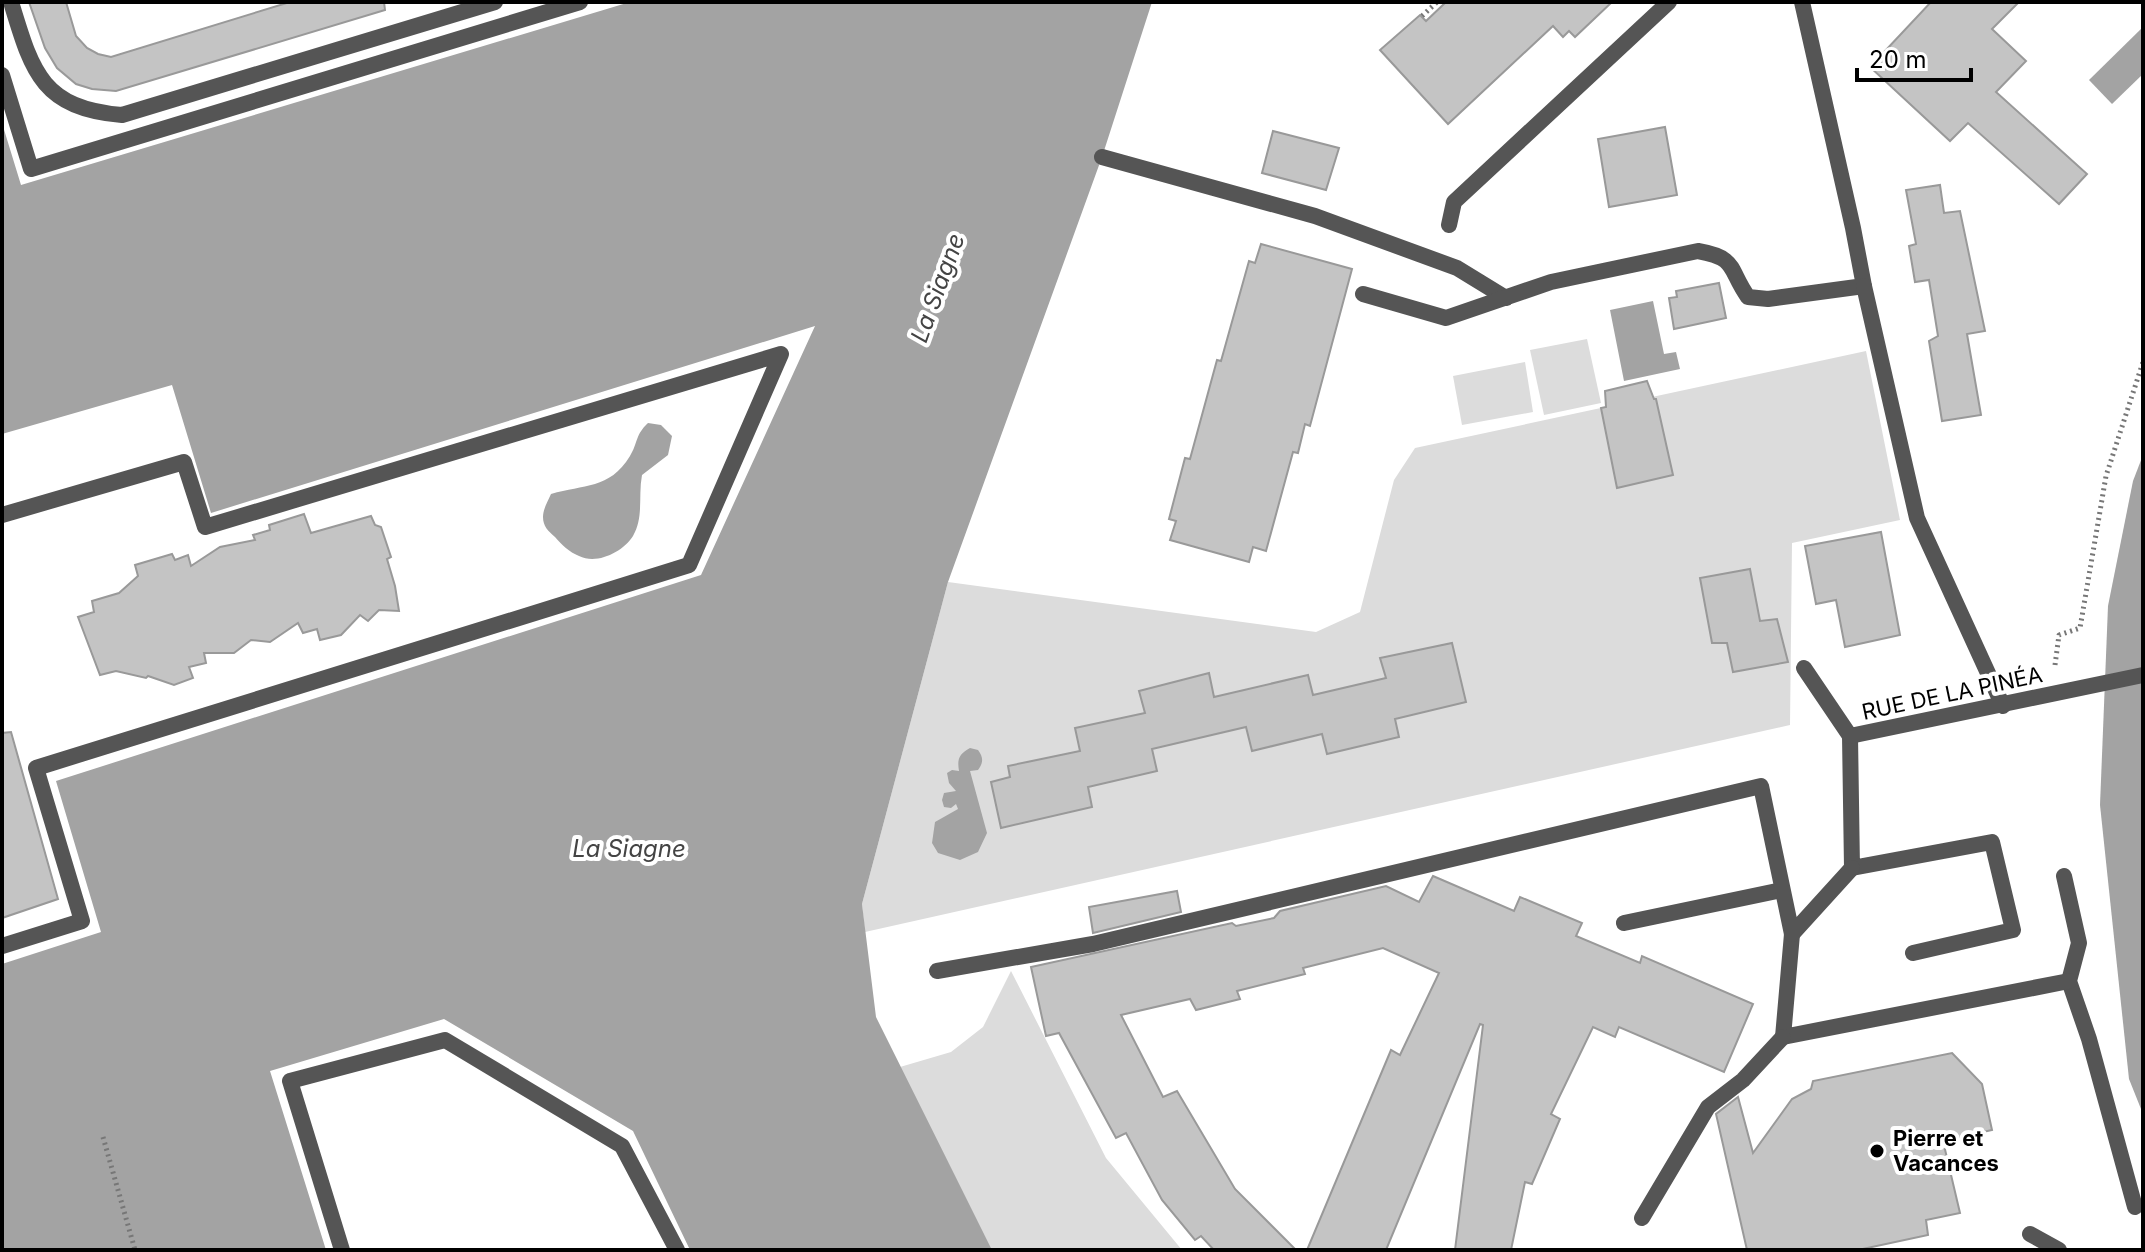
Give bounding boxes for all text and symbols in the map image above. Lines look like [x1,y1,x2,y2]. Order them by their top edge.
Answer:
scale bar [1857,32,1971,82]
text: 20 m [1869,45,1927,74]
water label: La Siagne [904,229,971,346]
street label: RUE DE LA PINÉA [1859,661,2045,725]
water label: La Siagne [572,834,686,863]
place label: Pierre et Vacances [1893,1125,1999,1176]
marker: Pierre et Vacances [1868,1142,1886,1160]

